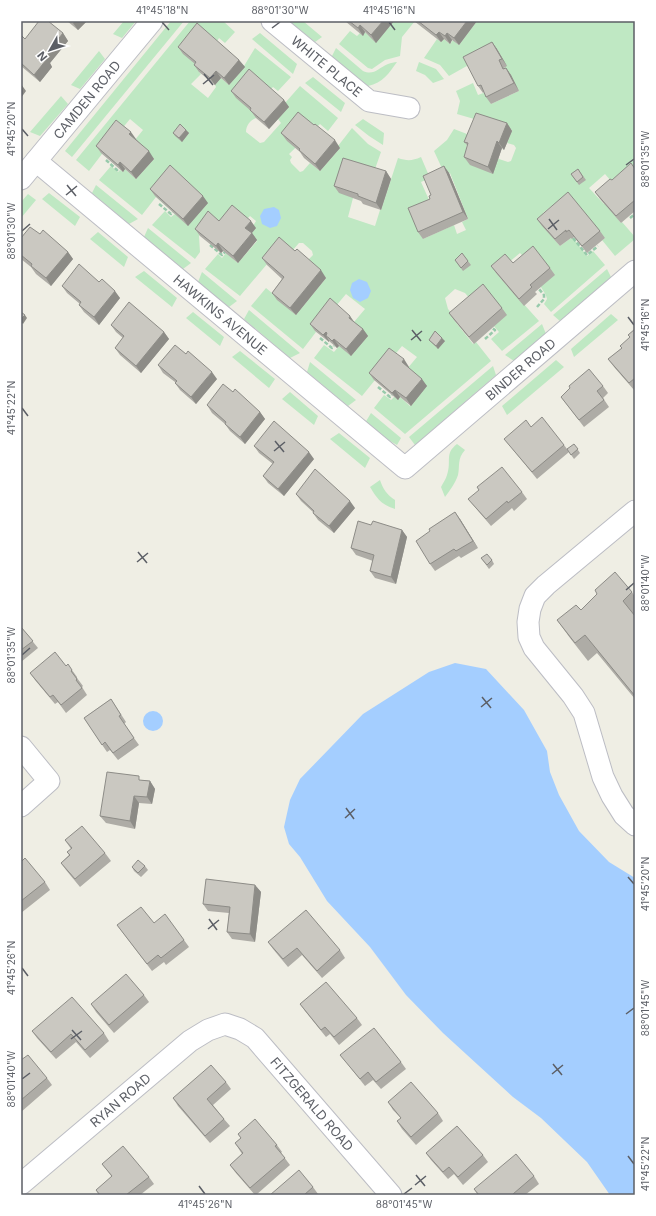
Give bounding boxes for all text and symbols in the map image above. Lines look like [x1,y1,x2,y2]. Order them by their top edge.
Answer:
text: 41°45'18"N [136,4,188,16]
text: 88°01'30"W [251,4,309,16]
text: 41°45'16"N [363,4,415,16]
north arrow [30,30,70,70]
street label: WHITE PLACE [288,32,366,100]
text: N [34,49,50,64]
street label: CAMDEN ROAD [50,57,124,142]
text: 41°45'20"N [5,102,17,156]
text: 88°01'35"W [639,130,651,187]
text: 88°01'30"W [5,202,17,260]
street label: HAWKINS AVENUE [170,271,271,358]
text: 41°45'16"N [639,299,651,351]
street label: BINDER ROAD [482,335,559,404]
text: 41°45'22"N [5,381,17,435]
text: 88°01'40"W [639,554,651,611]
text: 88°01'35"W [5,626,17,683]
text: 41°45'20"N [639,857,651,911]
text: 41°45'26"N [5,941,17,995]
text: 88°01'45"W [639,980,651,1036]
text: 88°01'40"W [5,1050,17,1107]
street label: FITZGERALD ROAD [267,1054,357,1154]
street label: RYAN ROAD [87,1070,154,1130]
text: 41°45'22"N [639,1137,651,1191]
text: 41°45'26"N [178,1198,232,1210]
text: 88°01'45"W [376,1198,432,1210]

